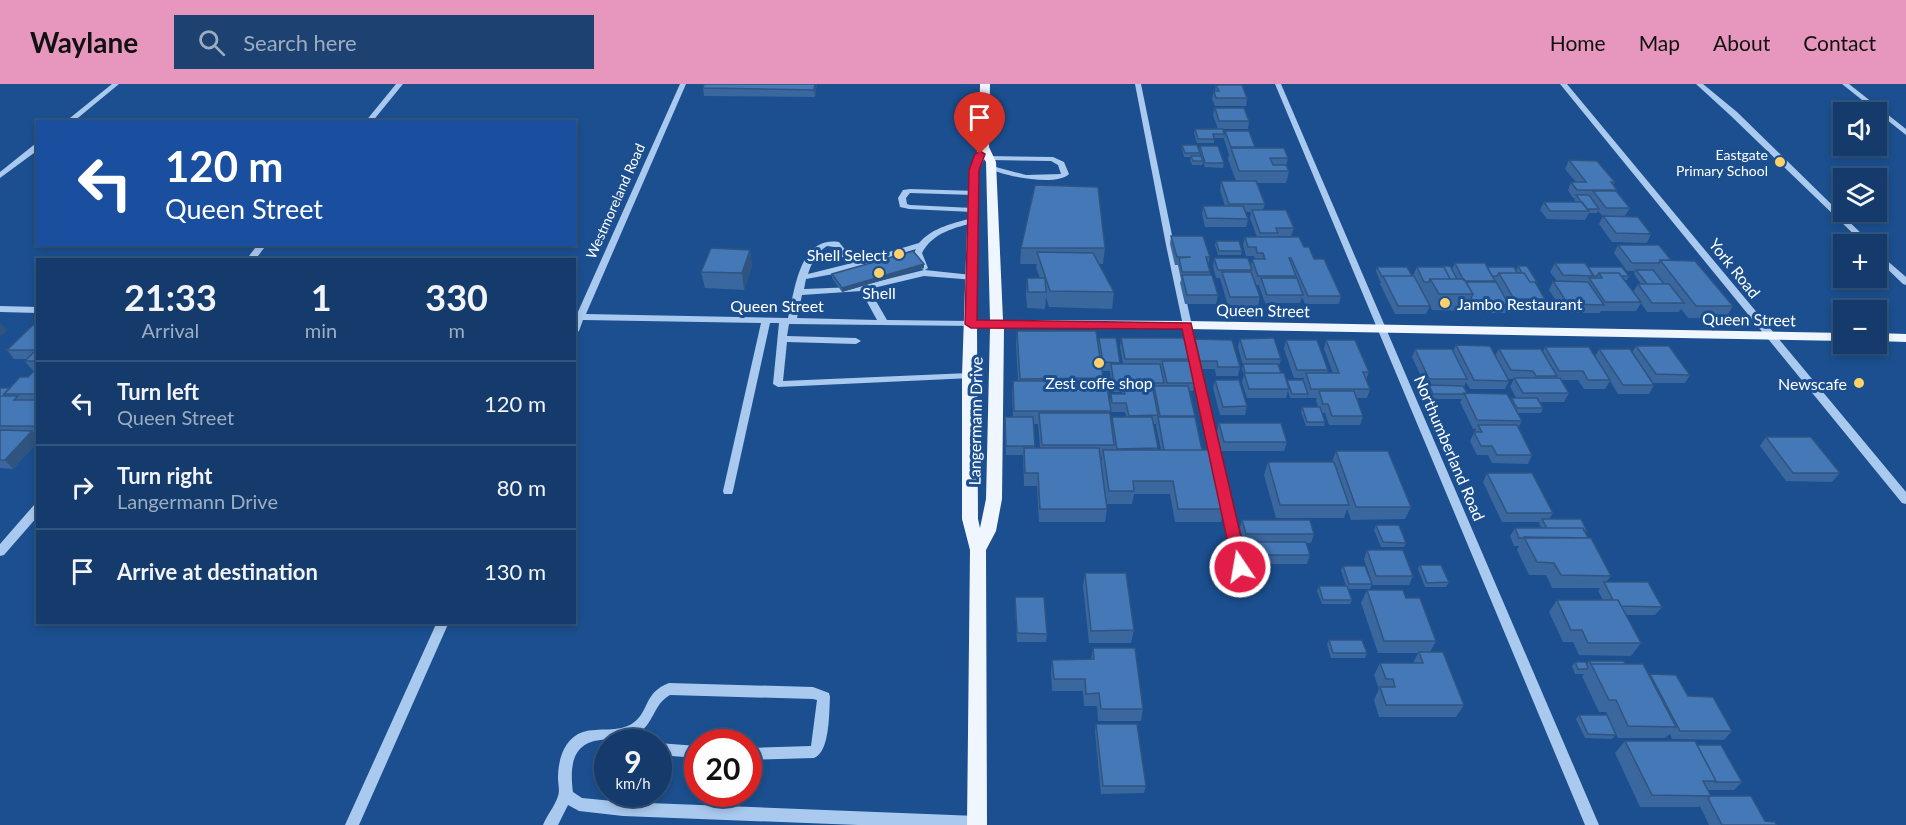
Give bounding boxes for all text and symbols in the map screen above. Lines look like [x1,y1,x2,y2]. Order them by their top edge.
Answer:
search box [174,15,594,69]
text: Waylane [30,25,138,59]
icon: search [195,26,228,59]
text: Search here [243,29,357,56]
text: Home [1550,30,1606,55]
text: Map [1639,30,1680,55]
text: About [1713,30,1770,55]
text: Contact [1803,30,1876,55]
pin [954,92,1005,154]
icon: arrive [963,101,996,134]
map controls [1833,102,1887,354]
button: sound [1833,102,1887,156]
text: 120 m [165,141,283,191]
street label: Westmoreland Road [582,141,648,261]
icon: left [66,144,144,222]
place label: Eastgate Primary School [1676,146,1768,179]
marker: Eastgate Primary School [1773,155,1787,169]
button: layers [1833,168,1887,222]
text: Queen Street [165,192,323,225]
street label: York Road [1705,234,1765,302]
button: + [1833,234,1887,288]
place label: Shell Select [807,245,887,264]
marker: Shell Select [892,247,906,261]
marker: Shell [872,266,886,280]
text: 21:33 [124,275,217,319]
text: 1 [311,275,332,319]
text: 330 [425,275,488,319]
place label: Shell [862,283,896,302]
place label: Jambo Restaurant [1457,294,1583,313]
street label: Queen Street [730,296,824,315]
marker: Jambo Restaurant [1438,296,1452,310]
street label: Queen Street [1216,300,1310,320]
button: − [1833,300,1887,354]
street label: Queen Street [1702,309,1796,329]
text: Arrival [142,318,199,342]
text: min [305,318,337,342]
text: m [448,318,465,342]
street label: Langermann Drive [964,356,986,486]
marker: Zest coffe shop [1092,356,1106,370]
street label: Northumberland Road [1411,372,1489,524]
place label: Zest coffe shop [1045,373,1153,392]
place label: Newscafe [1778,374,1847,393]
marker: Newscafe [1852,376,1866,390]
text: Turn left [117,378,199,405]
icon: left [66,387,99,420]
text: 120 m [484,390,546,417]
text: Queen Street [117,405,234,429]
text: Turn right [117,462,212,489]
icon: right [66,471,99,504]
text: 80 m [497,474,546,501]
text: Langermann Drive [117,489,278,513]
position arrow [1208,535,1272,599]
icon: arrive [66,555,99,588]
text: Arrive at destination [117,558,318,585]
text: 130 m [484,558,546,585]
speed limit sign: 20 [684,729,762,807]
text: 9 [624,743,642,779]
text: km/h [615,774,651,792]

